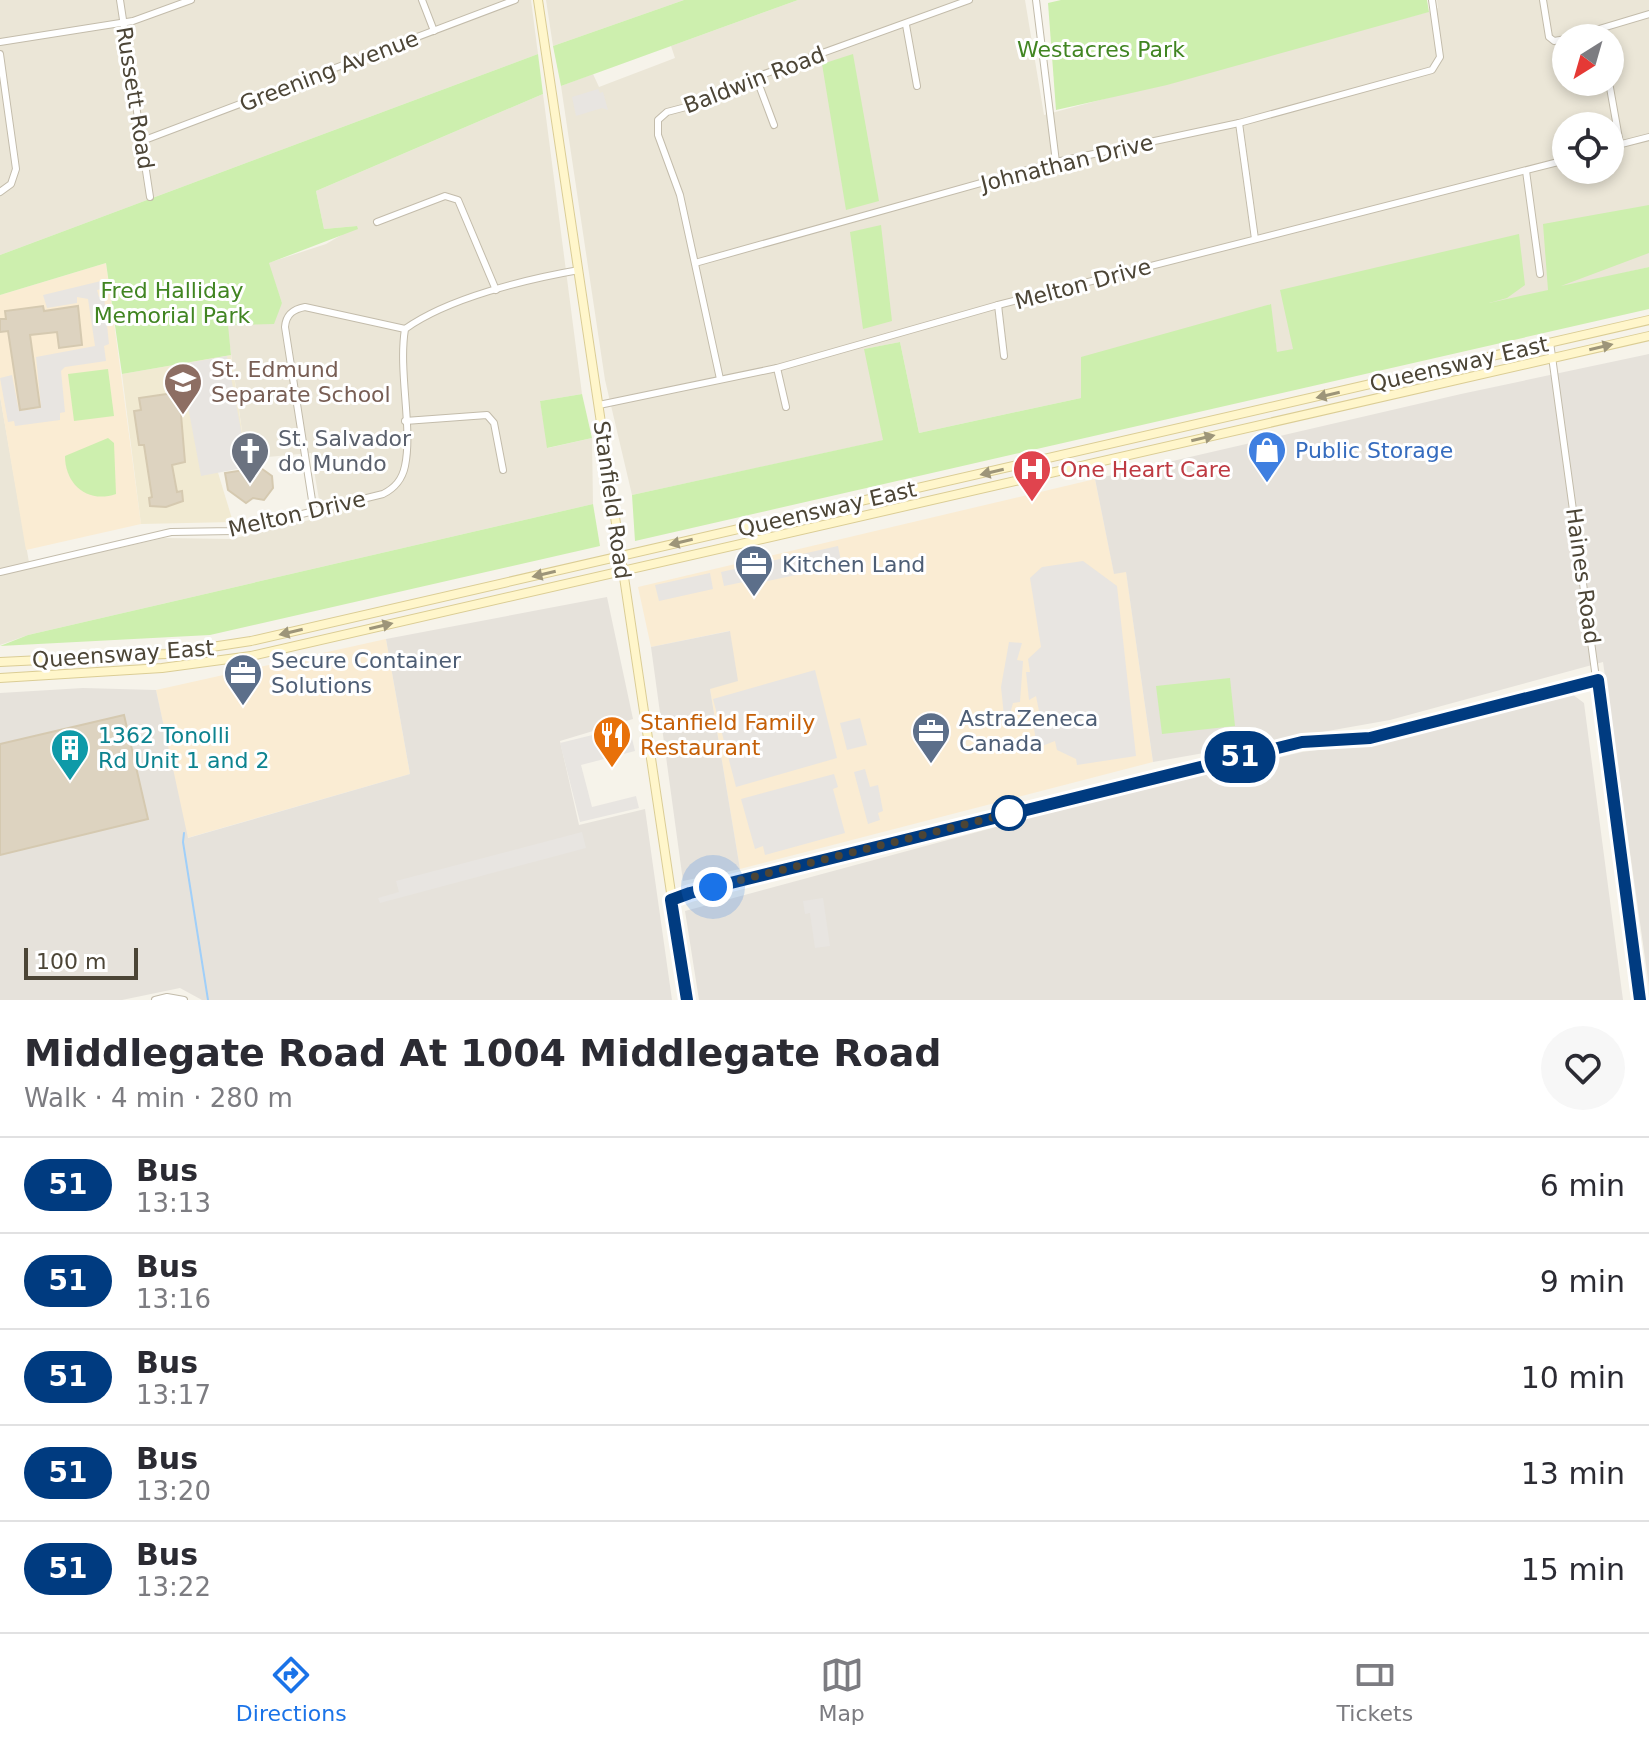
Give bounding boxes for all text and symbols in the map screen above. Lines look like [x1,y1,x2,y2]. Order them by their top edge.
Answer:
north arrow [1552,24,1624,96]
map controls [1552,24,1624,184]
street label: Russett Road [111,25,159,171]
street label: Greening Avenue [236,25,422,117]
park label: Westacres Park [1017,37,1185,62]
street label: Baldwin Road [680,42,828,118]
button: locate [1552,112,1624,184]
street label: Johnathan Drive [976,129,1156,197]
street label: Melton Drive [1012,254,1154,314]
park label: Fred Halliday Memorial Park [94,278,251,328]
street label: Queensway East [1367,331,1551,397]
one-way arrow [1588,340,1613,353]
place label: St. Edmund Separate School [211,357,391,407]
school or university icon: St. Edmund Separate School [162,361,204,416]
one-way arrow [1315,389,1340,401]
street label: Stanfield Road [589,419,635,581]
place label: St. Salvador do Mundo [278,426,412,476]
shop icon: Public Storage [1246,429,1288,484]
church icon: St. Salvador do Mundo [229,430,271,485]
one-way arrow [1190,431,1215,444]
place label: Public Storage [1295,438,1453,463]
hospital icon: One Heart Care [1011,448,1053,503]
place label: One Heart Care [1060,457,1231,482]
one-way arrow [980,466,1005,479]
street label: Queensway East [735,476,919,542]
street label: Melton Drive [226,486,368,542]
street label: Haines Road [1561,506,1605,646]
one-way arrow [668,536,693,549]
office icon: Kitchen Land [733,543,775,598]
place label: Kitchen Land [782,552,925,577]
one-way arrow [531,568,556,581]
one-way arrow [369,619,394,632]
one-way arrow [278,626,303,639]
street label: Queensway East [31,635,215,673]
place label: Secure Container Solutions [271,648,462,698]
office icon: Secure Container Solutions [222,652,264,707]
place label: AstraZeneca Canada [959,706,1098,756]
place label: Stanfield Family Restaurant [640,710,815,760]
office icon: AstraZeneca Canada [910,710,952,765]
restaurant icon: Stanfield Family Restaurant [591,714,633,769]
place label: 1362 Tonolli Rd Unit 1 and 2 [98,723,269,773]
building icon: 1362 Tonolli Rd Unit 1 and 2 [49,727,91,782]
line badge: 51 [1204,731,1276,783]
text: 51 [1221,740,1259,773]
unlabelled marker [992,796,1026,830]
your location [693,867,733,907]
scale bar [24,944,138,980]
text: 100 m [36,949,106,974]
button: heart [1541,1026,1625,1110]
text: Middlegate Road At 1004 Middlegate Road [24,1031,942,1075]
text: Walk · 4 min · 280 m [24,1083,293,1113]
text: Bus [136,1153,198,1188]
text: 51 [49,1168,87,1201]
text: 6 min [1540,1168,1625,1203]
text: 13:13 [136,1188,211,1218]
text: Bus [136,1249,198,1284]
text: 51 [49,1264,87,1297]
text: 9 min [1540,1264,1625,1299]
text: 13:16 [136,1284,211,1314]
text: Bus [136,1345,198,1380]
text: 51 [49,1360,87,1393]
text: 10 min [1521,1360,1625,1395]
text: 13:17 [136,1380,211,1410]
text: Bus [136,1441,198,1476]
text: 51 [49,1456,87,1489]
text: 13 min [1521,1456,1625,1491]
text: 13:20 [136,1476,211,1506]
text: Bus [136,1537,198,1572]
text: 51 [49,1552,87,1585]
text: 15 min [1521,1552,1625,1587]
text: 13:22 [136,1572,211,1602]
tab: Directions [236,1653,347,1726]
tab: Map [818,1653,865,1726]
tab: Tickets [1337,1653,1413,1726]

